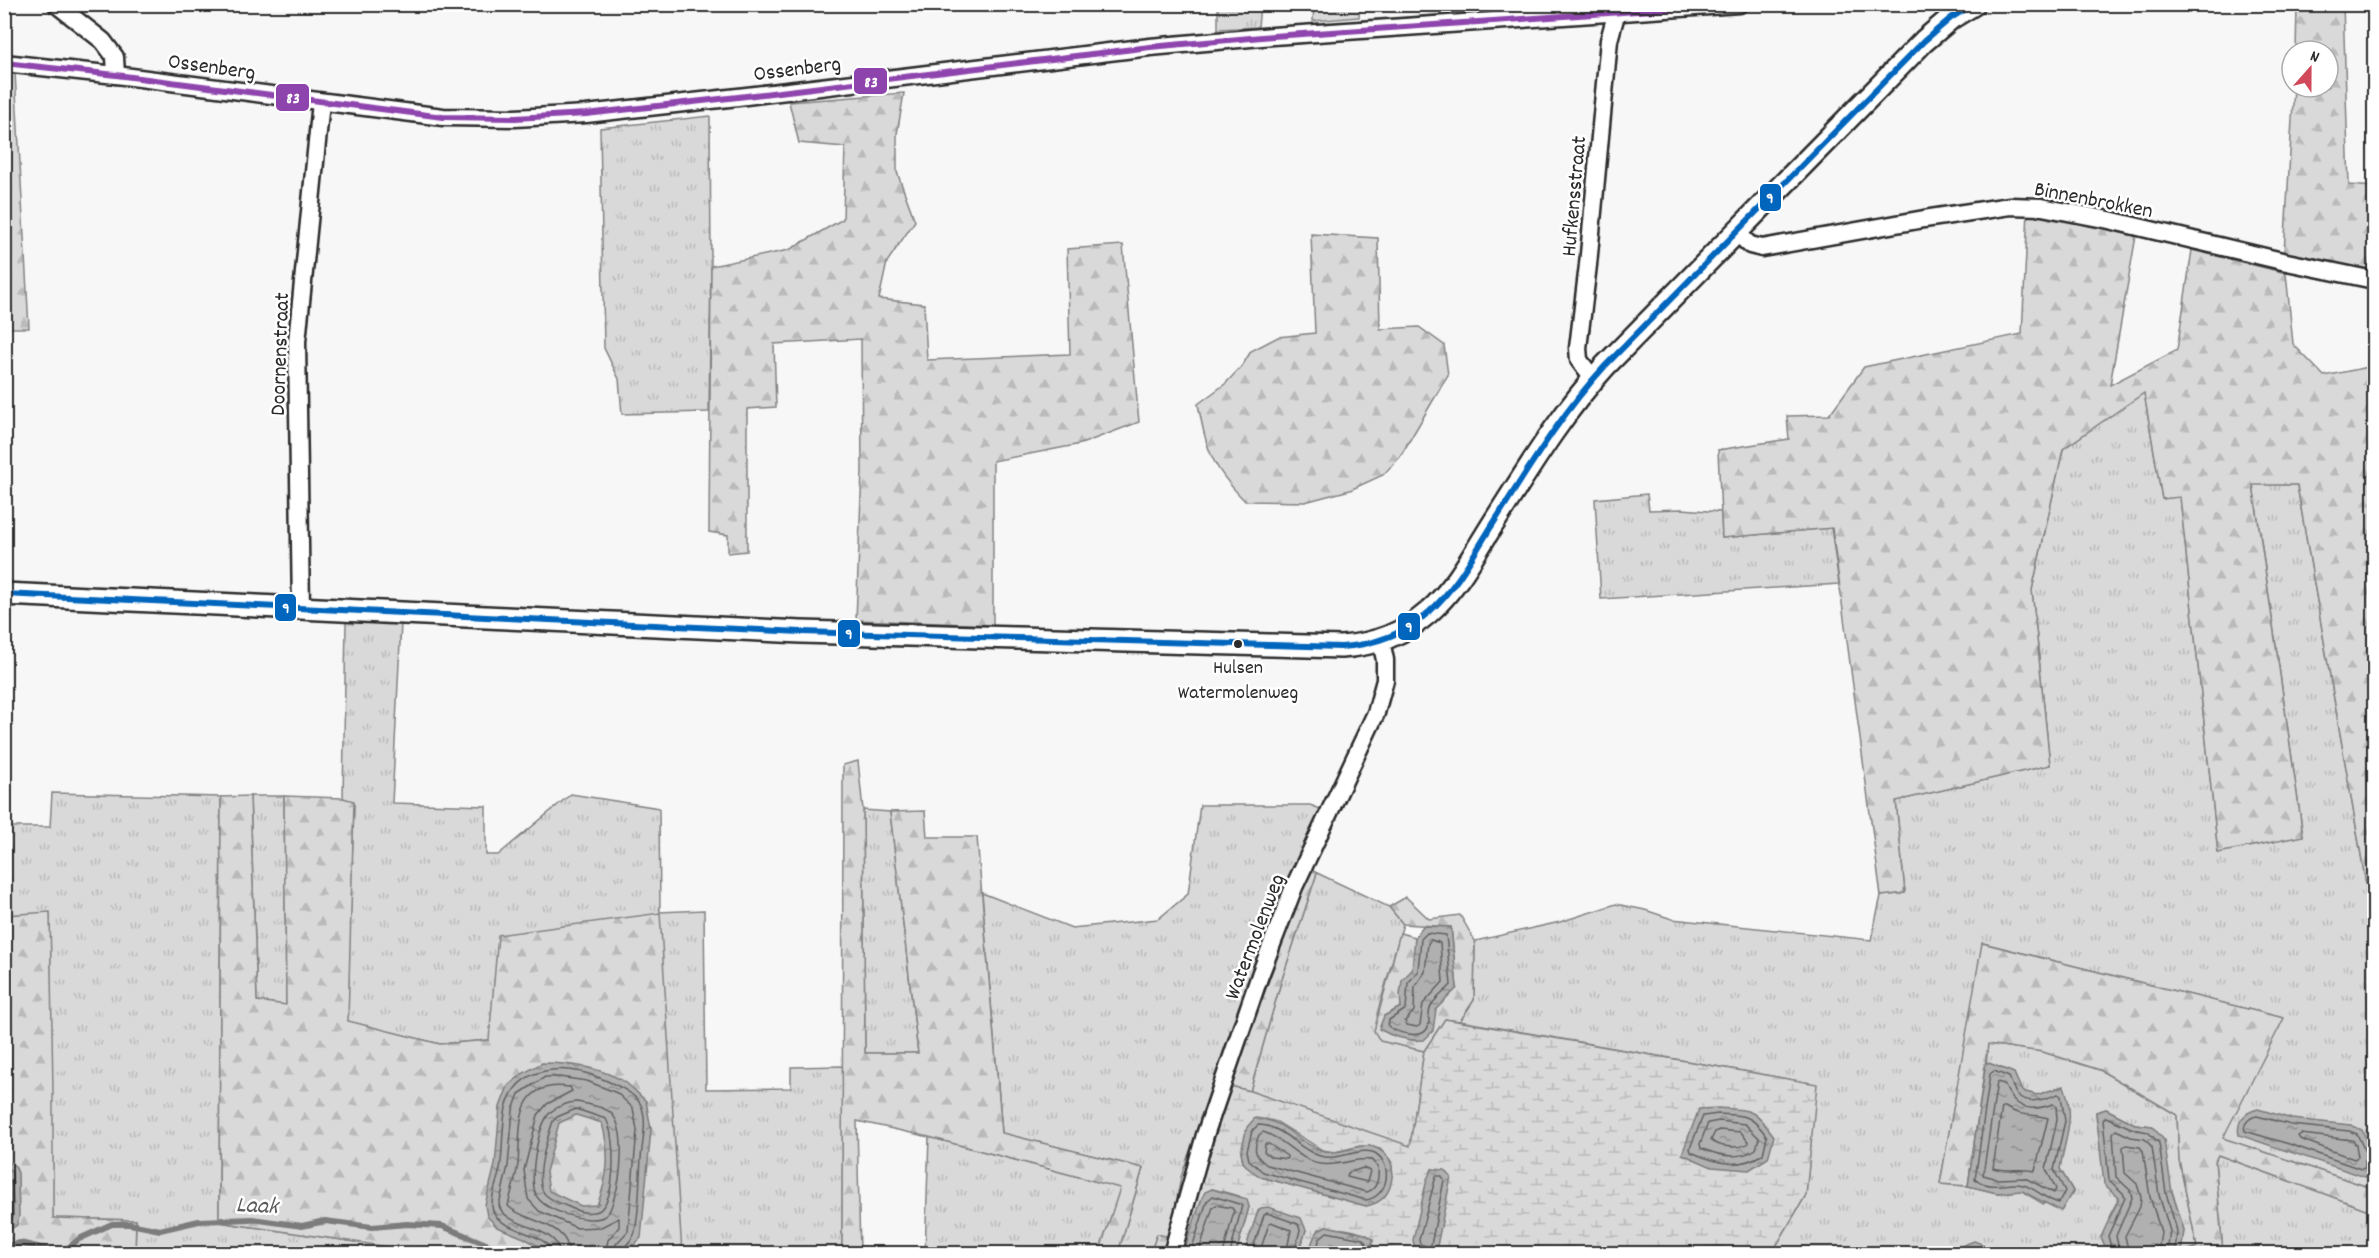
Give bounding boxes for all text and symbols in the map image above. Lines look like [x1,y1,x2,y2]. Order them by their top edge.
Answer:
north arrow [2280,39,2340,99]
text: N [2307,45,2322,70]
street label: Ossenberg [166,47,257,90]
street label: Ossenberg [752,50,843,91]
line badge: 83 [853,67,888,95]
text: 83 [864,72,878,95]
line badge: 83 [275,83,310,112]
text: 83 [286,88,300,111]
street label: Hufkensstraat [1555,135,1596,258]
street label: Binnenbrokken [2031,175,2155,228]
line badge: 9 [1759,183,1782,212]
text: 9 [1766,188,1774,211]
street label: Doornenstraat [264,292,299,416]
line badge: 9 [274,593,297,622]
text: 9 [282,598,290,621]
line badge: 9 [1397,612,1421,641]
text: 9 [1405,617,1413,640]
line badge: 9 [837,619,861,648]
text: 9 [845,624,853,647]
marker: Hulsen Watermolenweg [1232,638,1244,650]
place label: Hulsen Watermolenweg [1178,655,1298,708]
street label: Watermolenweg [1218,870,1294,1005]
water label: Laak [235,1189,281,1225]

